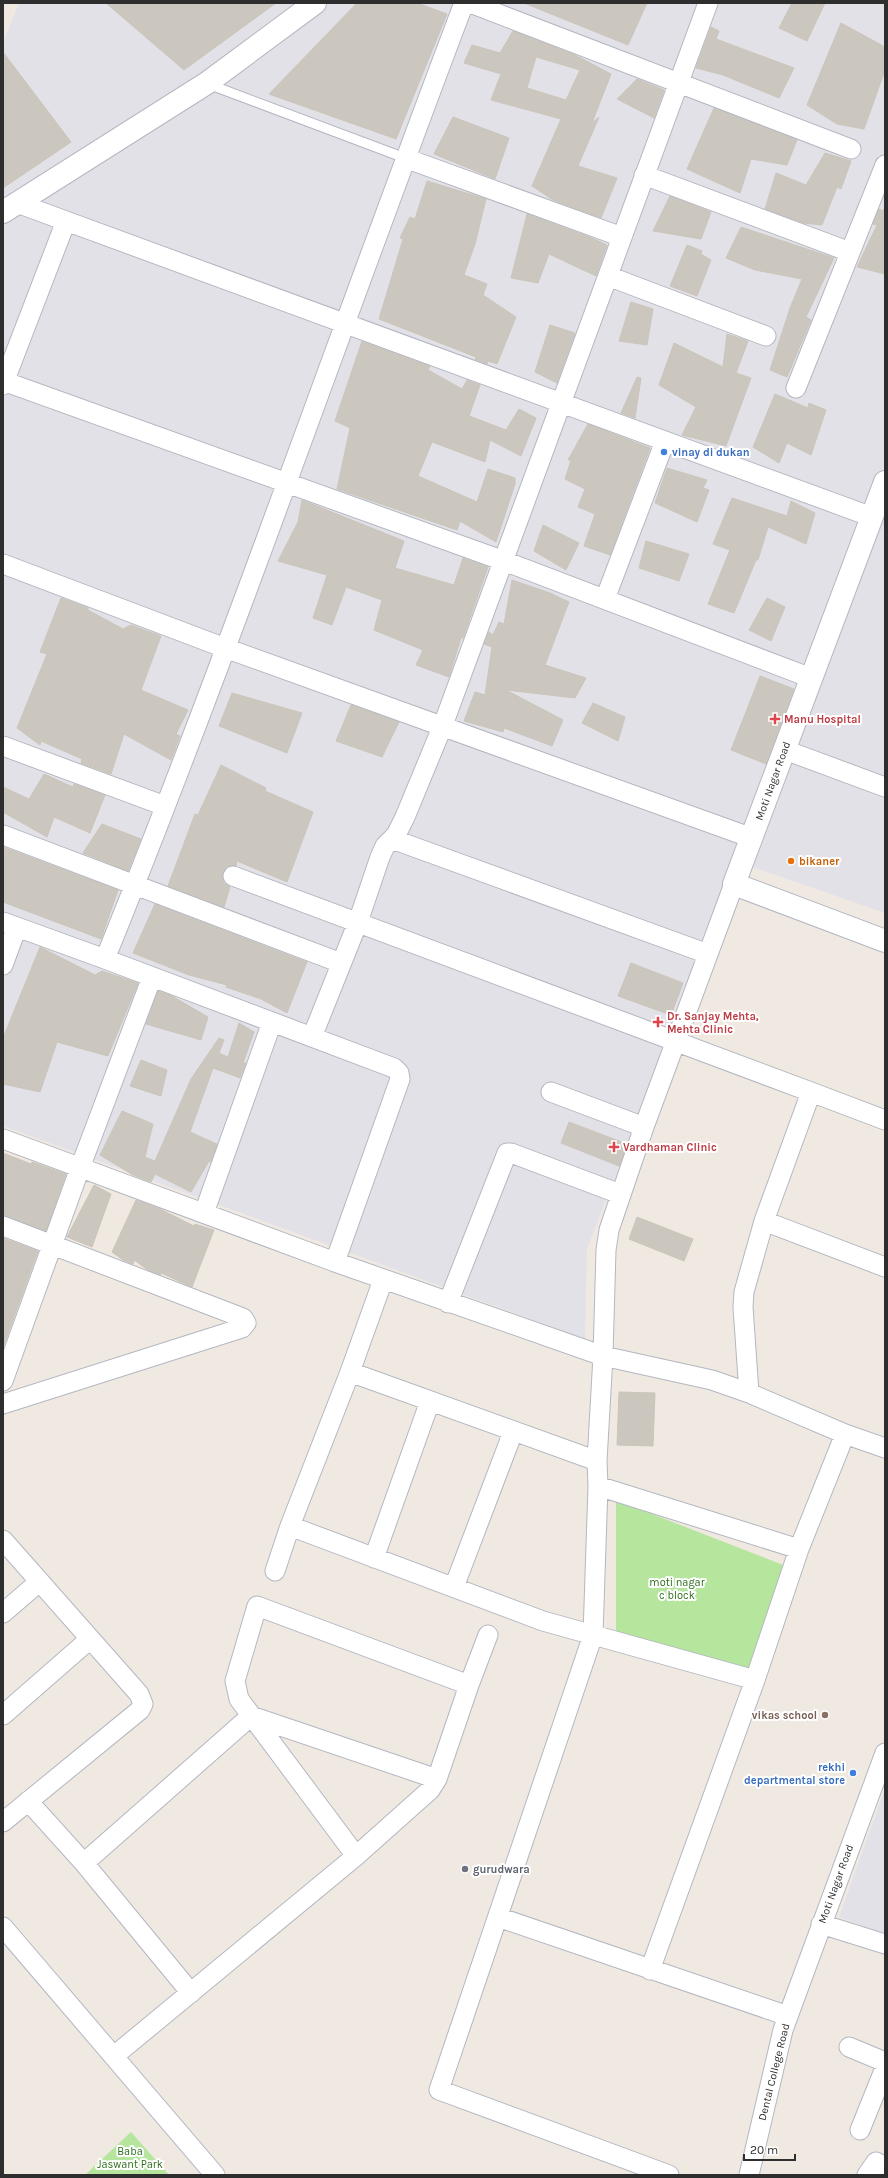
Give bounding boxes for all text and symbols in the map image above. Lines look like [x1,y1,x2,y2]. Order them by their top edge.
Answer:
place label: vinay di dukan [672,446,750,459]
marker: vinay di dukan [659,447,669,457]
marker: Manu Hospital [769,713,781,725]
place label: Manu Hospital [784,713,861,726]
street label: Moti Nagar Road [753,740,793,822]
place label: bikaner [799,855,840,868]
marker: bikaner [786,856,796,866]
place label: Dr. Sanjay Mehta, Mehta Clinic [667,1010,759,1036]
marker: Dr. Sanjay Mehta, Mehta Clinic [652,1016,664,1028]
marker: Vardhaman Clinic [608,1141,620,1153]
place label: Vardhaman Clinic [623,1141,717,1154]
park label: moti nagar c block [649,1576,705,1602]
place label: vikas school [752,1709,817,1722]
marker: vikas school [820,1710,830,1720]
place label: rekhi departmental store [744,1761,845,1787]
marker: rekhi departmental store [848,1768,858,1778]
street label: Moti Nagar Road [816,1843,856,1925]
place label: gurudwara [473,1863,530,1876]
marker: gurudwara [460,1864,470,1874]
street label: Dental College Road [756,2022,792,2122]
scale bar [744,2136,795,2162]
text: 20 m [750,2143,778,2157]
park label: Baba Jaswant Park [97,2145,163,2171]

